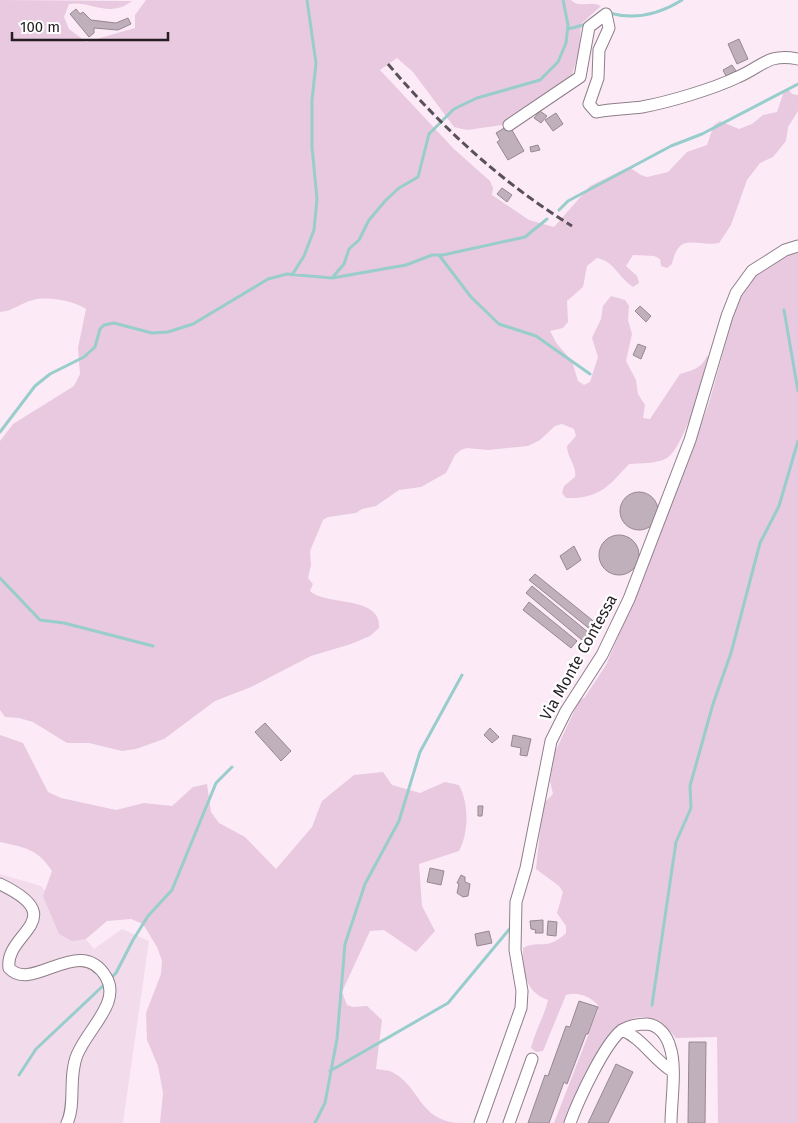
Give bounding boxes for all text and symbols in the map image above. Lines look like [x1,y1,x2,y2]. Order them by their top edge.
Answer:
scale bar [12,10,169,42]
text: 100 m [20,18,60,36]
street label: Via Monte Contessa [536,591,621,723]

